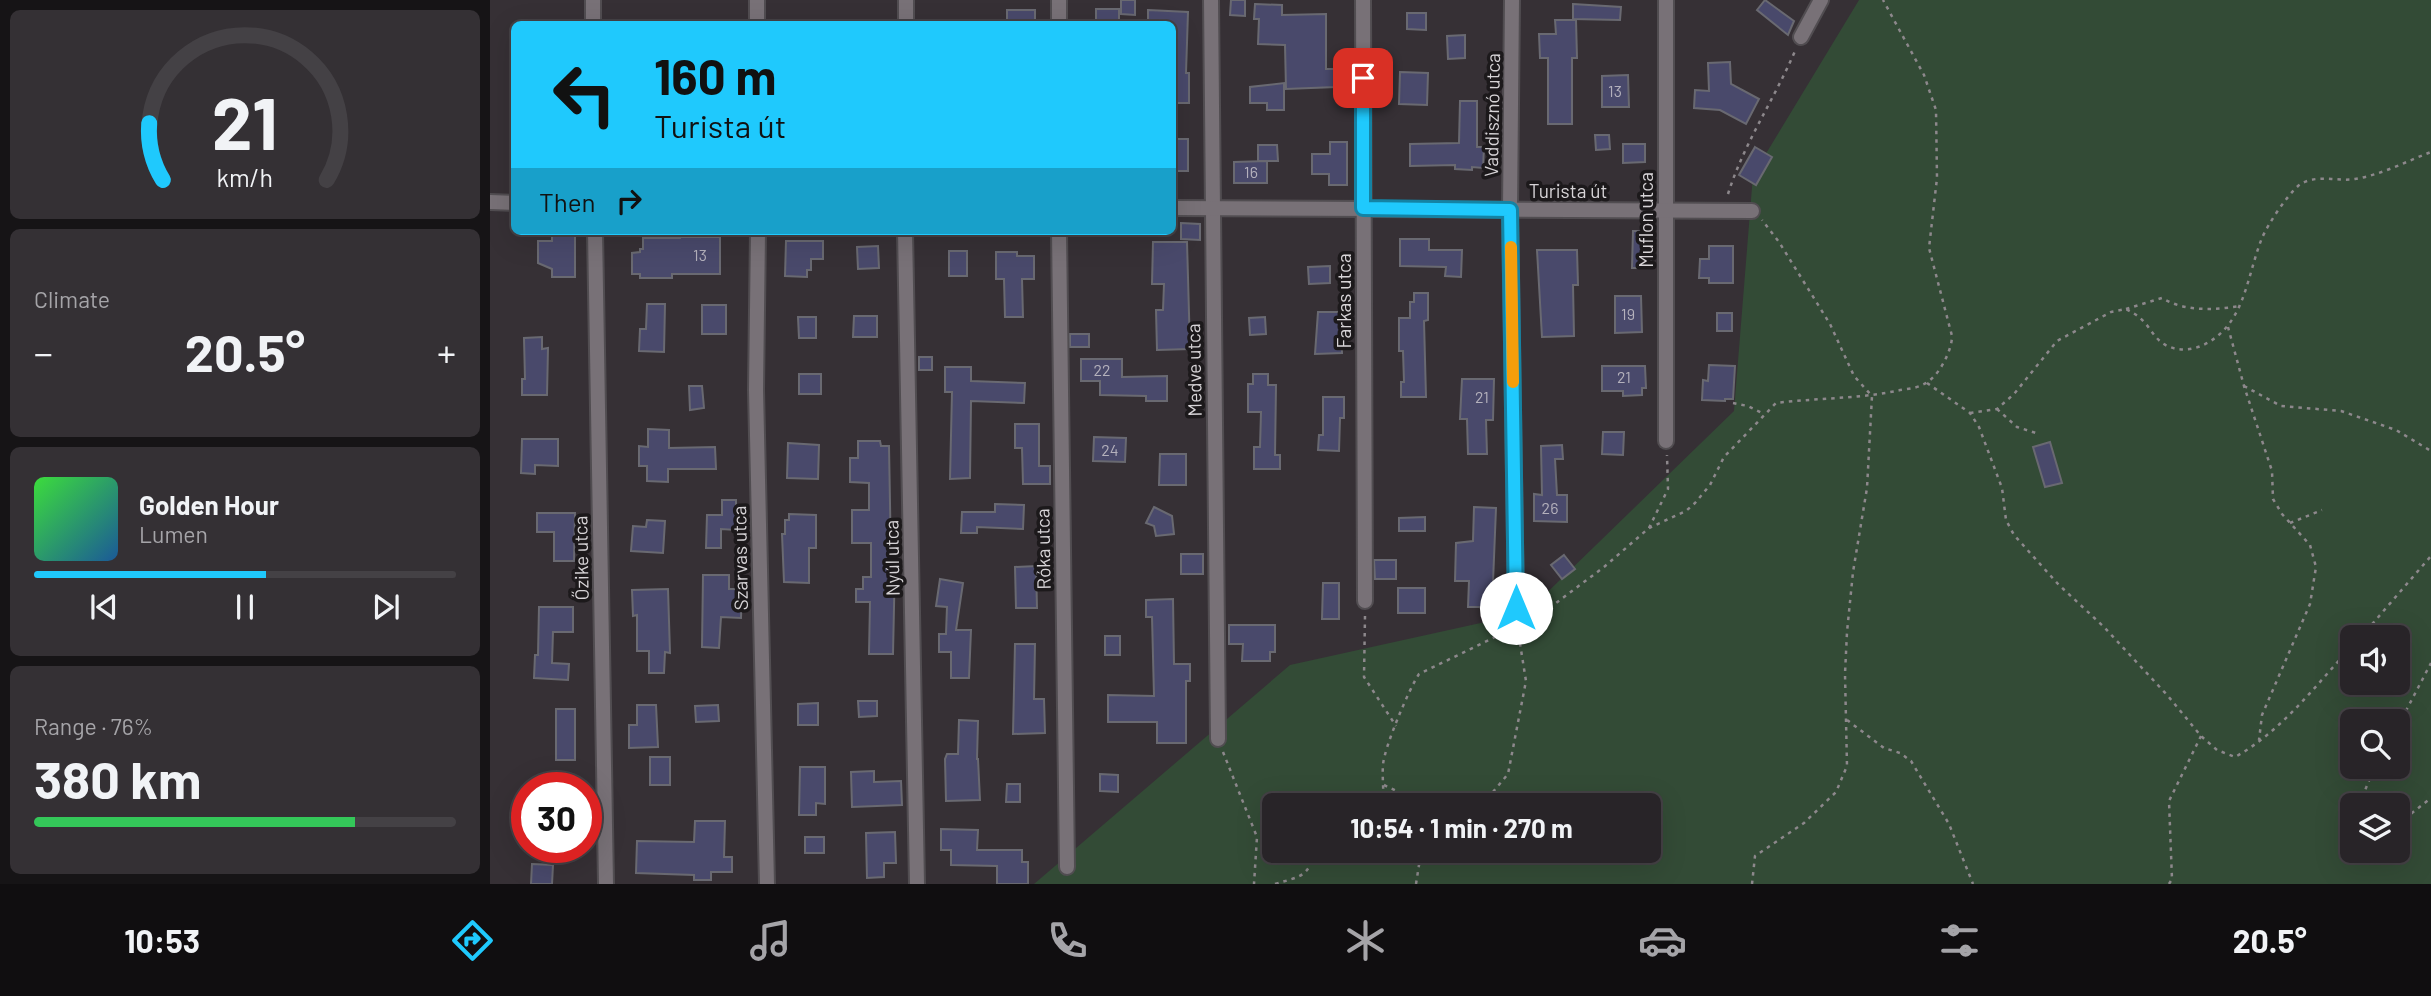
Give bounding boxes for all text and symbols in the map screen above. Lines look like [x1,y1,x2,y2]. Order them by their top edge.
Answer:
text: 160 m [654,46,776,105]
pin [1333,48,1393,108]
icon: left [539,49,630,140]
street label: Vaddisznó utca [1479,53,1504,177]
icon: arrive [1344,59,1382,97]
text: 21 [212,78,278,166]
house number: 13 [1608,81,1622,100]
text: Turista út [654,106,786,144]
text: km/h [217,162,273,192]
house number: 16 [1244,162,1258,181]
street label: Muflon utca [1634,172,1657,268]
street label: Turista út [1529,179,1607,202]
icon: right [610,182,648,220]
text: Then [539,186,596,217]
house number: 13 [693,245,707,264]
street label: Farkas utca [1332,253,1355,349]
text: Climate [34,285,110,313]
house number: 19 [1621,304,1635,323]
text: 20.5° [185,320,305,382]
street label: Medve utca [1181,323,1206,417]
text: − [34,329,53,375]
text: + [437,329,456,375]
house number: 22 [1093,360,1111,379]
house number: 21 [1617,367,1631,386]
house number: 21 [1475,387,1489,406]
house number: 24 [1101,440,1119,459]
text: Golden Hour [139,489,279,520]
house number: 26 [1542,498,1558,517]
street label: Szarvas utca [727,506,752,610]
street label: Róka utca [1030,508,1055,590]
street label: Őzike utca [568,516,593,601]
text: Lumen [139,520,208,548]
street label: Nyúl utca [879,520,904,596]
position arrow [1479,571,1553,645]
icon: previous [85,588,123,626]
icon: pause [226,588,264,626]
icon: next [367,588,405,626]
map controls [2340,625,2410,863]
button: sound [2340,625,2410,695]
button: search [2340,709,2410,779]
text: Range · 76% [34,712,153,740]
text: 380 km [34,747,201,809]
speed limit sign: 30 [511,772,602,863]
button: layers [2340,793,2410,863]
text: 10:54 · 1 min · 270 m [1350,812,1573,843]
icon: directions [448,916,497,965]
icon: music [746,916,795,965]
icon: phone [1043,916,1092,965]
icon: climate [1341,916,1390,965]
icon: car [1638,916,1687,965]
icon: filters [1935,916,1984,965]
text: 10:53 [124,921,200,959]
text: 20.5° [2233,921,2307,959]

